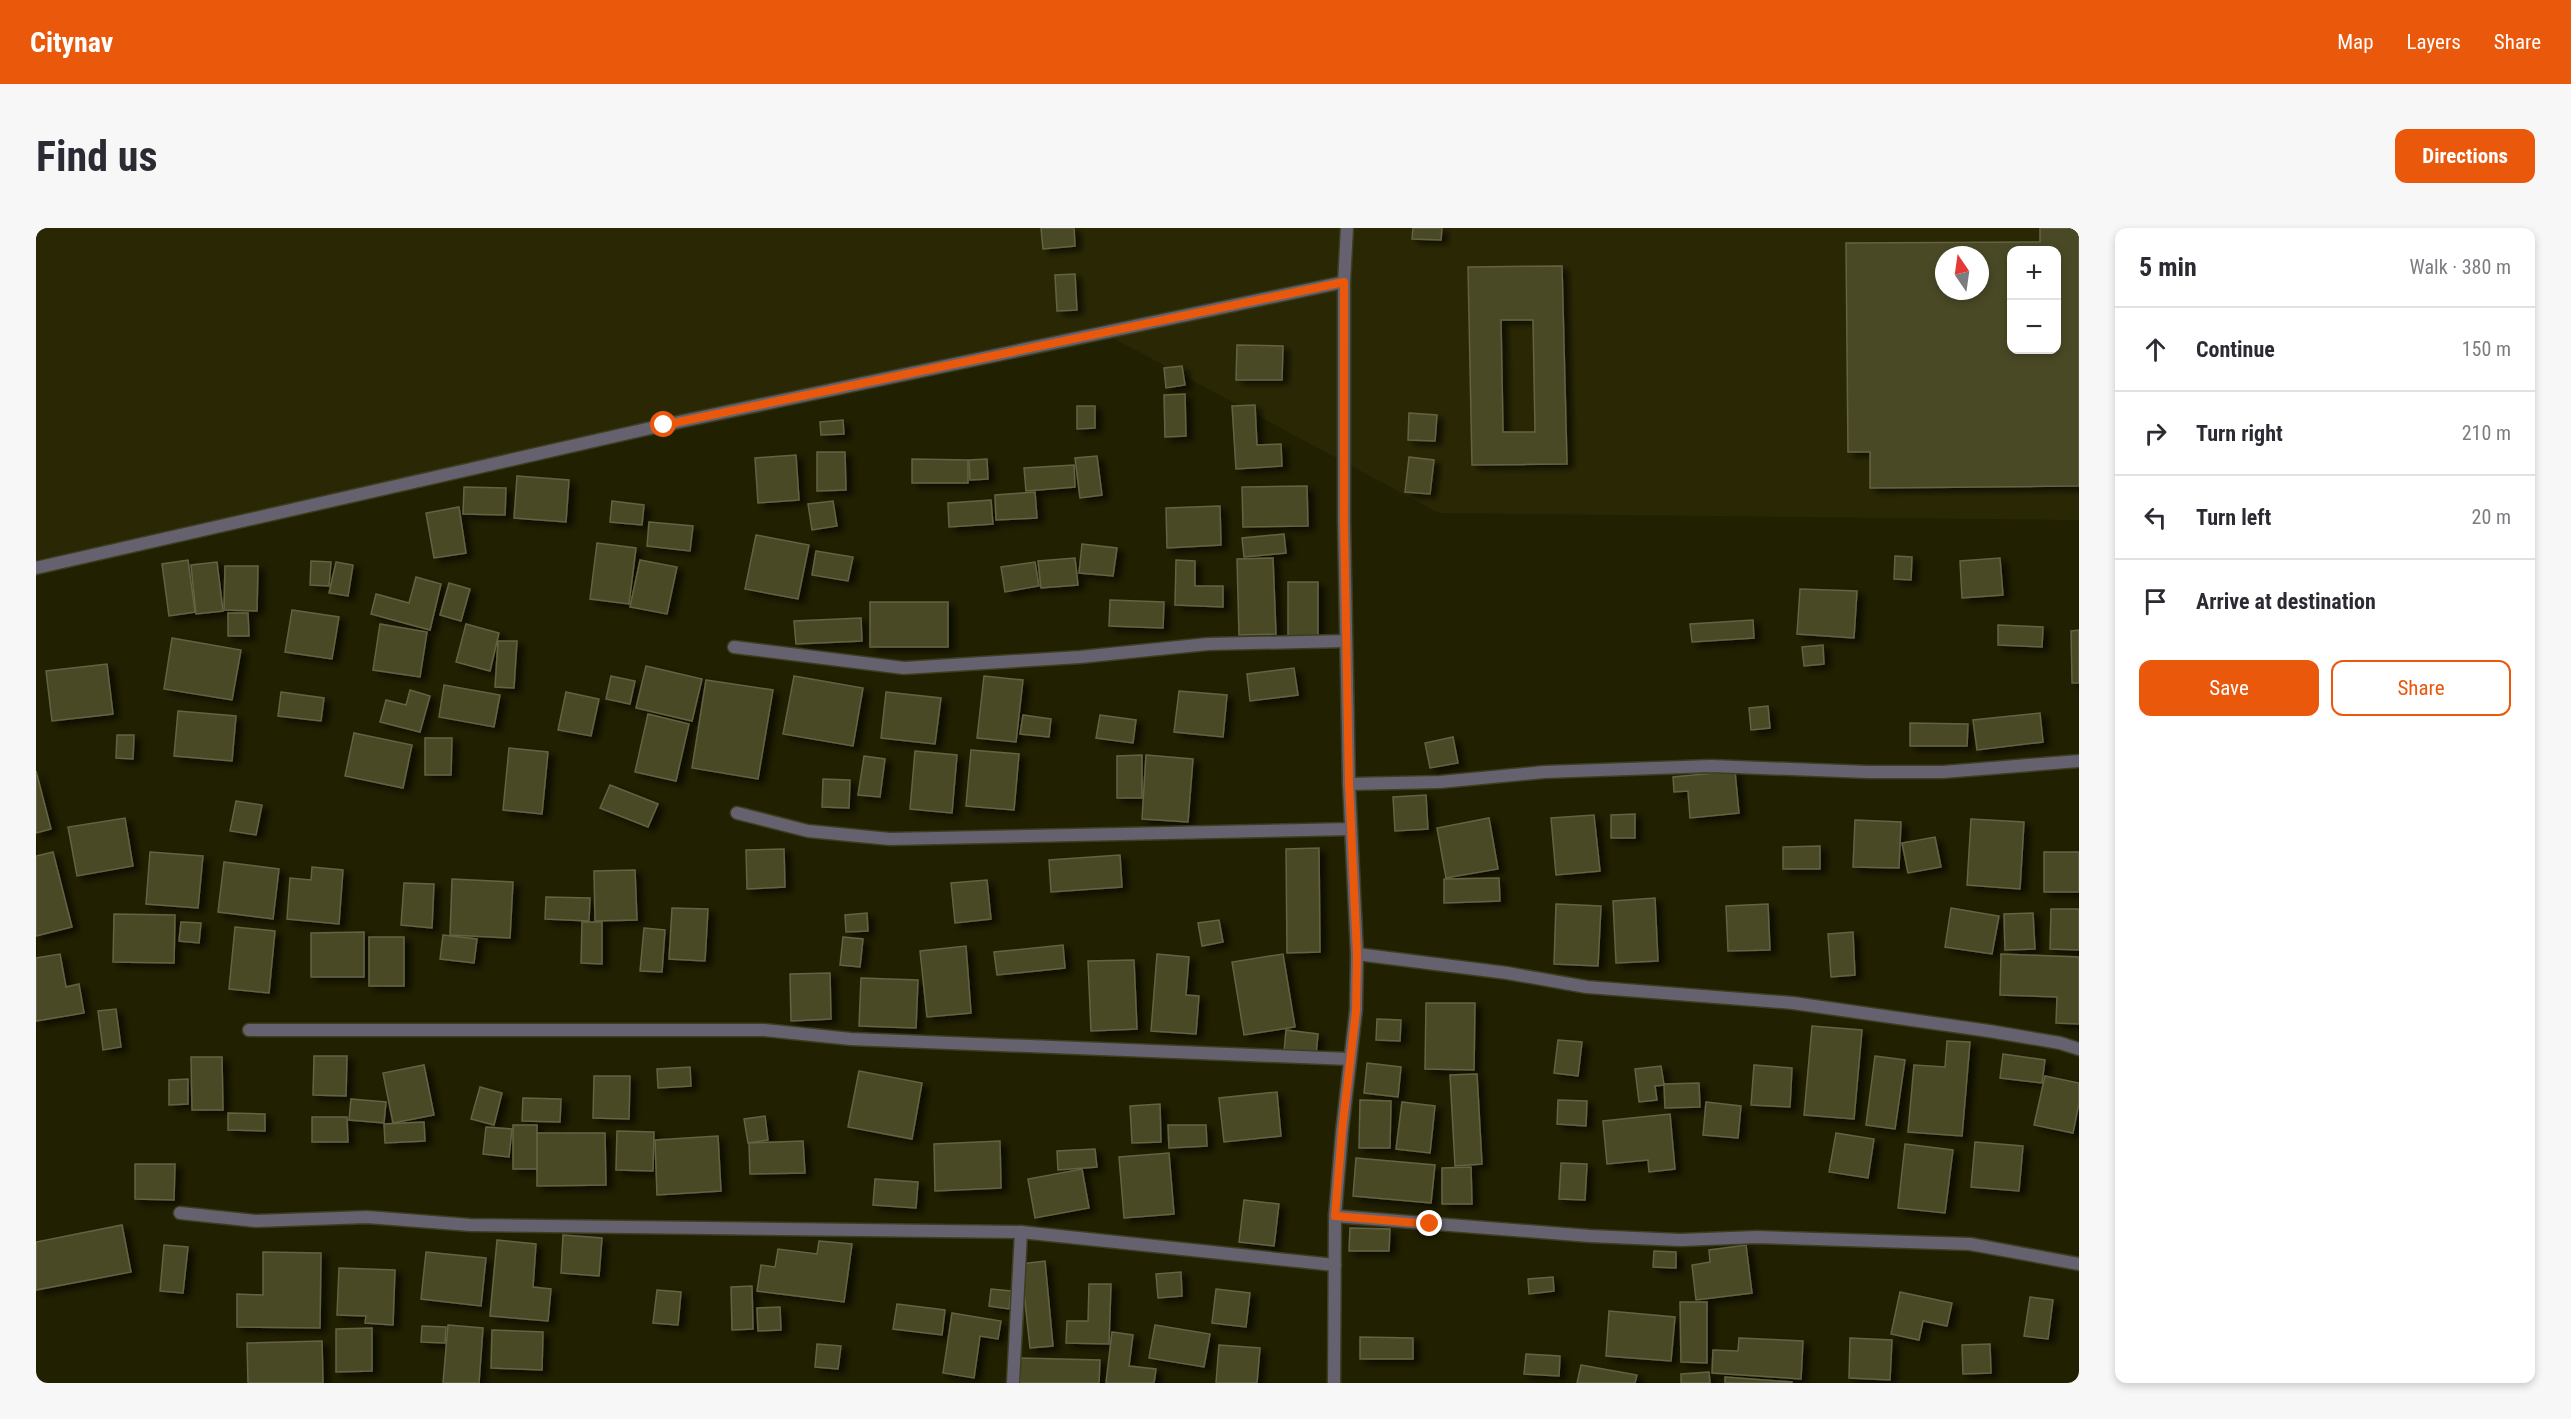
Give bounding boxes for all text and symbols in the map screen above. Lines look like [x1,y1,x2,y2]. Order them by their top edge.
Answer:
text: Citynav [30,26,113,59]
text: Map [2337,30,2374,54]
text: Layers [2407,30,2461,54]
text: Share [2494,30,2541,54]
button: Directions [2395,129,2535,183]
text: Find us [36,132,157,181]
north arrow [1935,246,1989,300]
map controls [2007,246,2061,354]
button: + [2007,246,2061,300]
text: 5 min [2139,252,2197,282]
text: Walk · 380 m [2410,255,2511,279]
button: − [2007,300,2061,354]
icon: ahead [2139,333,2172,366]
text: Continue [2196,337,2275,362]
text: 150 m [2462,337,2511,361]
route start [650,411,676,437]
icon: right [2139,417,2172,450]
text: Turn right [2196,421,2283,446]
text: 210 m [2462,421,2511,445]
icon: left [2139,501,2172,534]
text: Turn left [2196,505,2271,530]
text: 20 m [2472,505,2511,529]
icon: arrive [2139,585,2172,618]
text: Arrive at destination [2196,589,2376,614]
button: Save [2139,660,2319,716]
button: Share [2331,660,2511,716]
route end [1416,1210,1442,1236]

